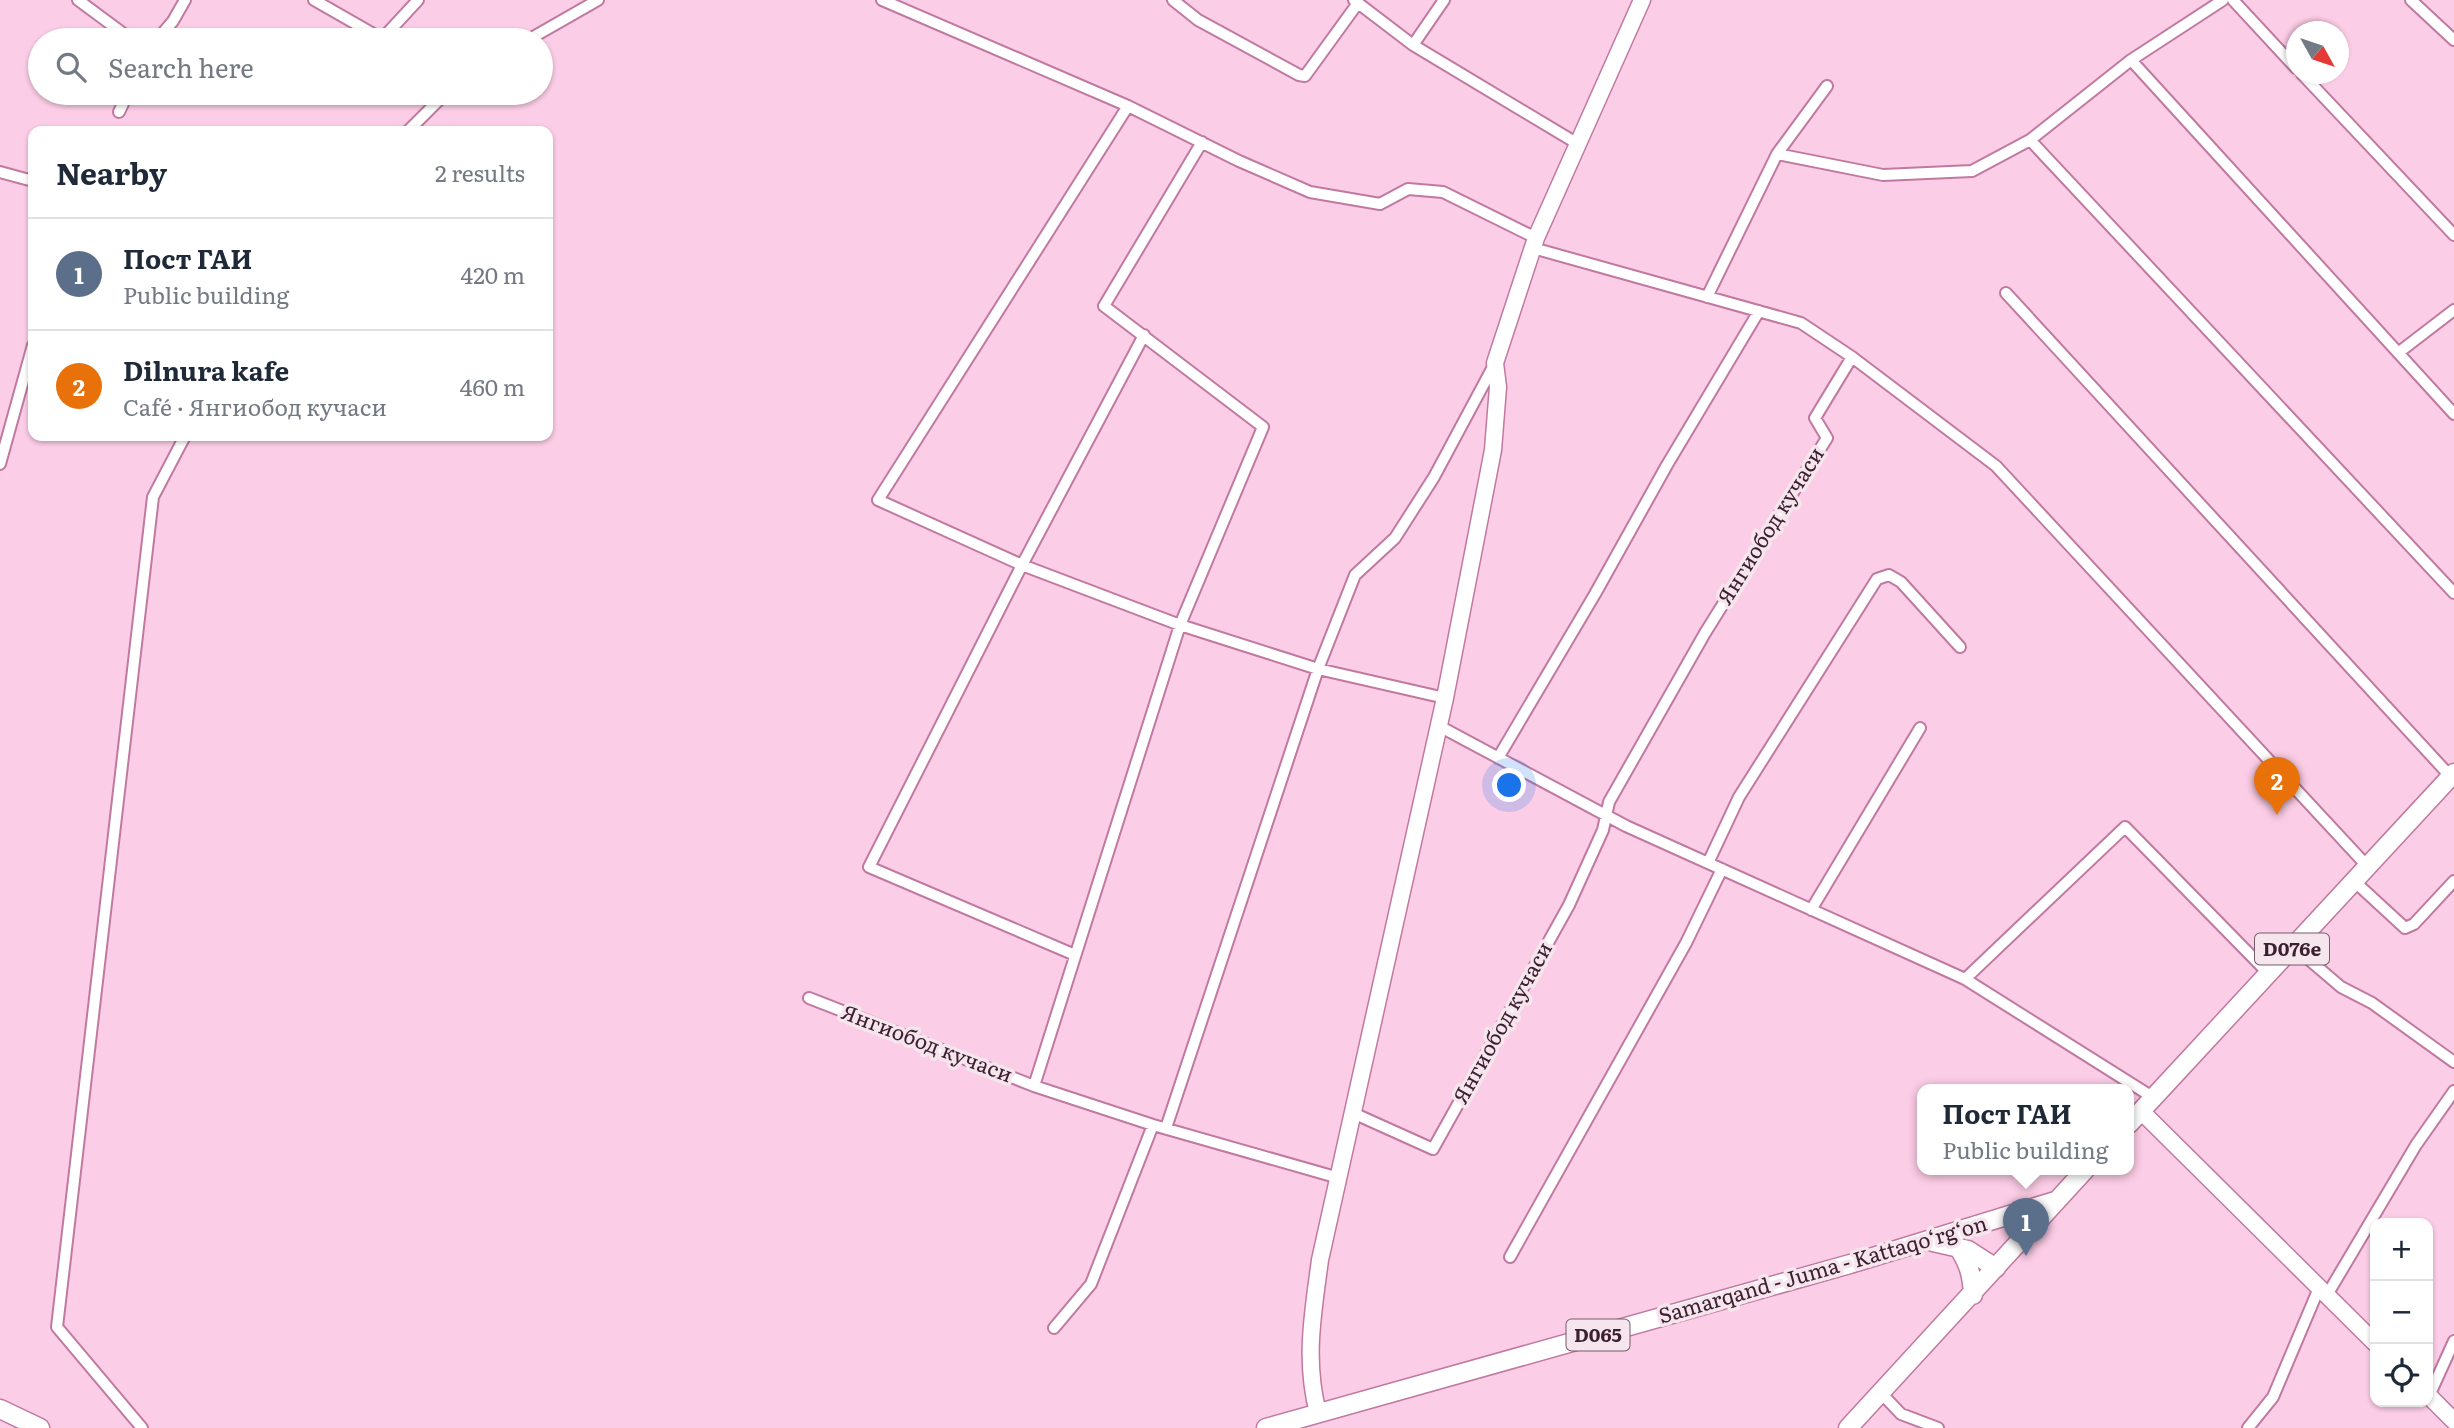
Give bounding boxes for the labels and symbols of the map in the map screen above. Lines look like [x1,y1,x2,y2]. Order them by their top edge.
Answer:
north arrow [2286,21,2349,84]
street label: Янгиобод кучаси [1708,440,1830,610]
pin: 2 [2254,757,2300,815]
your location [1492,768,1526,802]
road number: D076e [2255,934,2329,965]
street label: Янгиобод кучаси [1443,935,1558,1108]
street label: Янгиобод кучаси [838,995,1018,1089]
pin: 1 [2003,1198,2049,1256]
street label: Samarqand - Juma - Kattaqo‘rg‘on [1654,1206,1990,1329]
road number: D065 [1566,1320,1630,1350]

